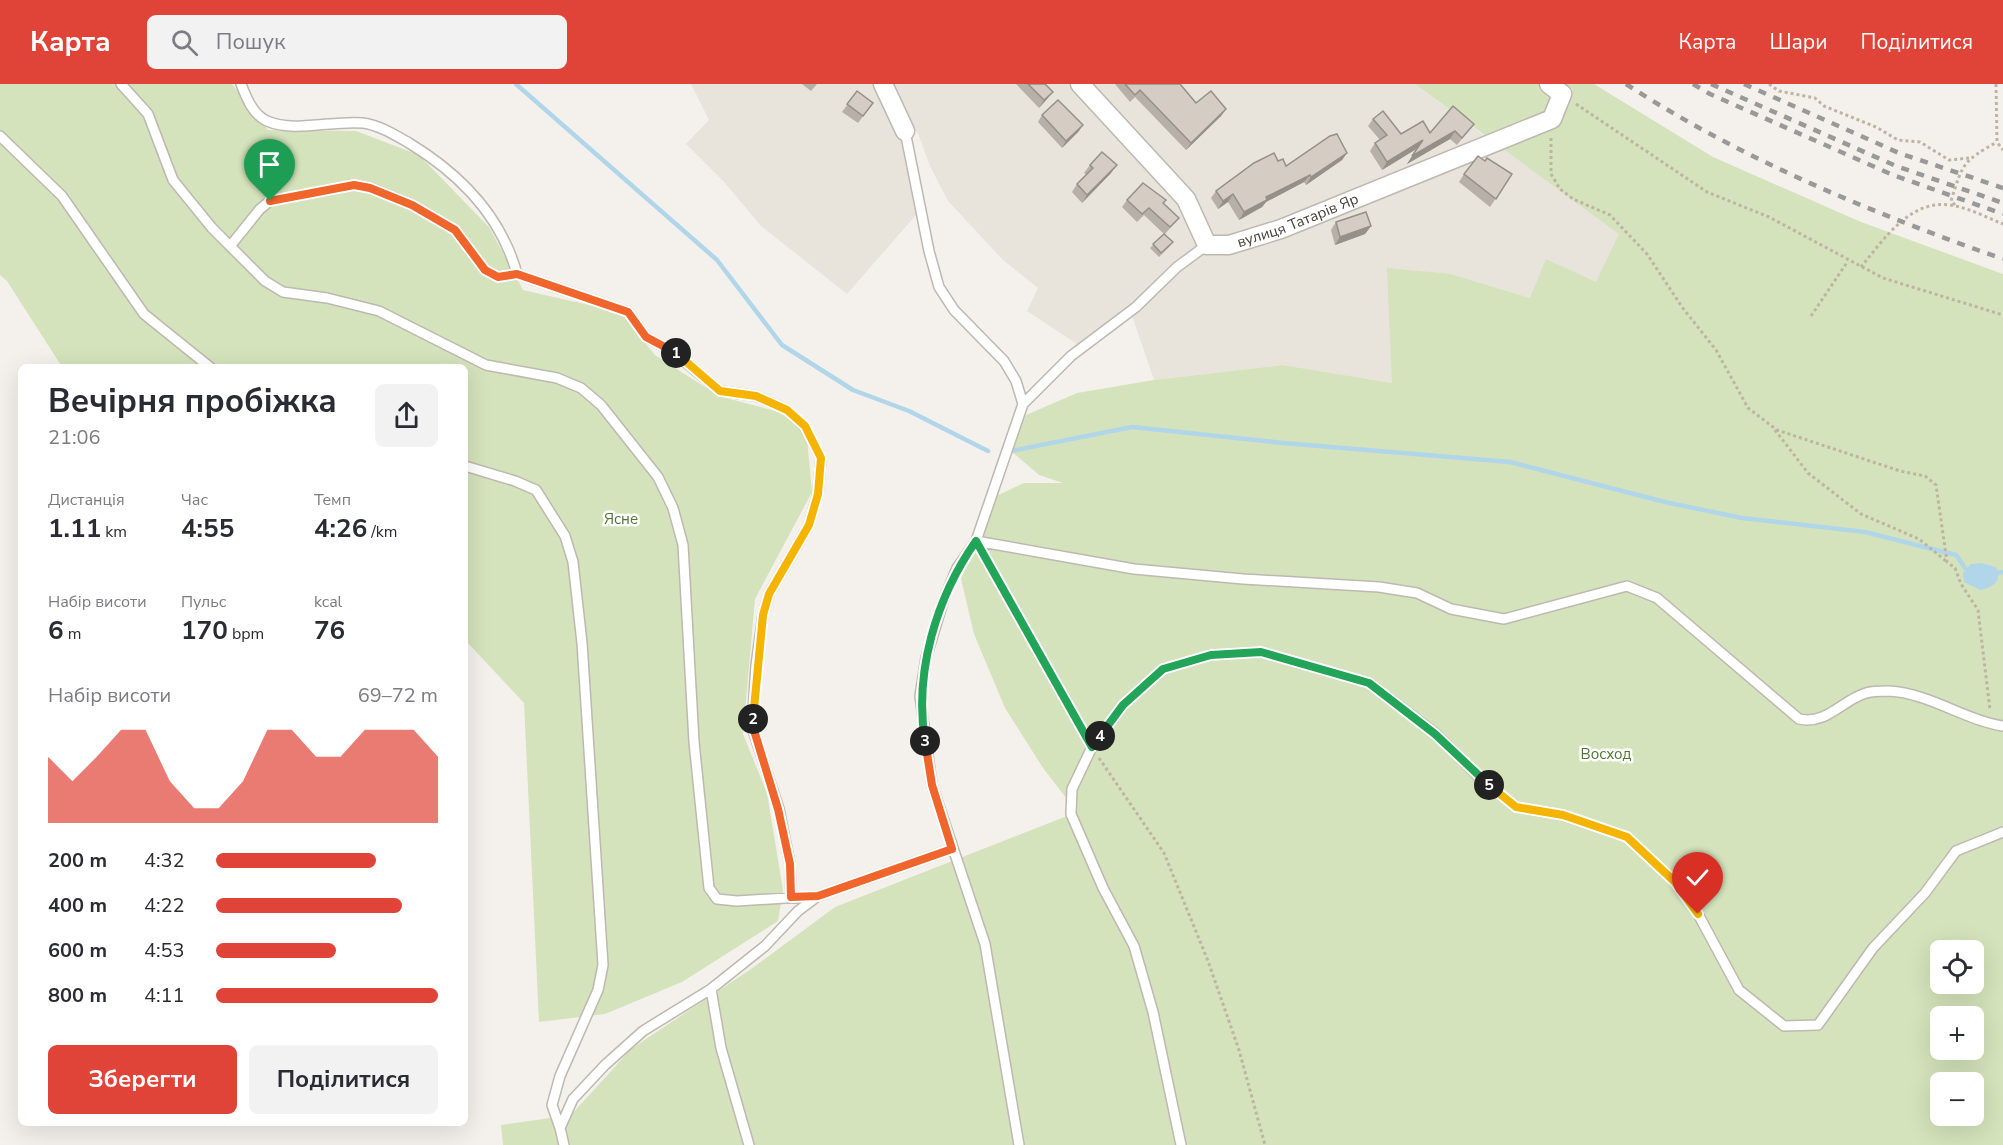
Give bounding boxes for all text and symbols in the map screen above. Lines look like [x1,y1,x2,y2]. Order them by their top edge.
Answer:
search box [147,15,567,69]
text: Карта [30,23,111,61]
icon: search [168,26,201,59]
text: Пошук [216,27,286,57]
text: Карта [1679,28,1736,56]
text: Шари [1769,28,1828,56]
text: Поділитися [1861,28,1973,56]
pin [244,139,295,201]
icon: arrive [253,148,286,181]
street label: вулиця Татарів Яр [1235,189,1362,252]
pin: 1 [661,338,691,368]
text: 1 [671,342,681,364]
text: Вечірня пробіжка [48,379,337,424]
button: share [375,384,438,447]
text: 21:06 [48,424,101,451]
text: Дистанція [48,489,125,511]
text: Час [181,489,208,511]
text: Темп [314,489,351,511]
park label: Ясне [604,509,638,529]
text: 1.11 [48,511,101,546]
text: 4:55 [181,511,234,546]
text: 4:26 [314,511,367,546]
text: km [101,521,127,543]
text: /km [367,521,398,543]
text: Набір висоти [48,591,147,613]
text: Пульс [181,591,226,613]
text: kcal [314,591,342,613]
text: 6 [48,613,64,648]
text: 170 [181,613,228,648]
text: 76 [314,613,345,648]
text: m [64,623,81,645]
text: bpm [228,623,264,645]
text: Набір висоти [48,682,171,709]
text: 69–72 m [358,682,438,709]
pin: 2 [738,704,768,734]
text: 2 [748,708,758,730]
pin: 4 [1085,721,1115,751]
text: 4 [1095,725,1105,747]
pin: 3 [910,726,940,756]
text: 3 [920,730,930,752]
park label: Восход [1581,744,1632,764]
pin: 5 [1474,770,1504,800]
text: 5 [1484,774,1494,796]
text: 200 m [48,847,107,874]
text: 4:32 [144,847,185,874]
pin [1672,852,1723,914]
icon: check [1681,861,1714,894]
text: 400 m [48,892,107,919]
text: 4:22 [144,892,185,919]
text: 600 m [48,937,107,964]
text: 4:53 [144,937,185,964]
map controls [1930,940,1984,1126]
button: locate [1930,940,1984,994]
text: 800 m [48,982,107,1009]
text: 4:11 [144,982,185,1009]
button: + [1930,1006,1984,1060]
button: Зберегти [48,1045,237,1114]
button: Поділитися [249,1045,438,1114]
button: − [1930,1072,1984,1126]

